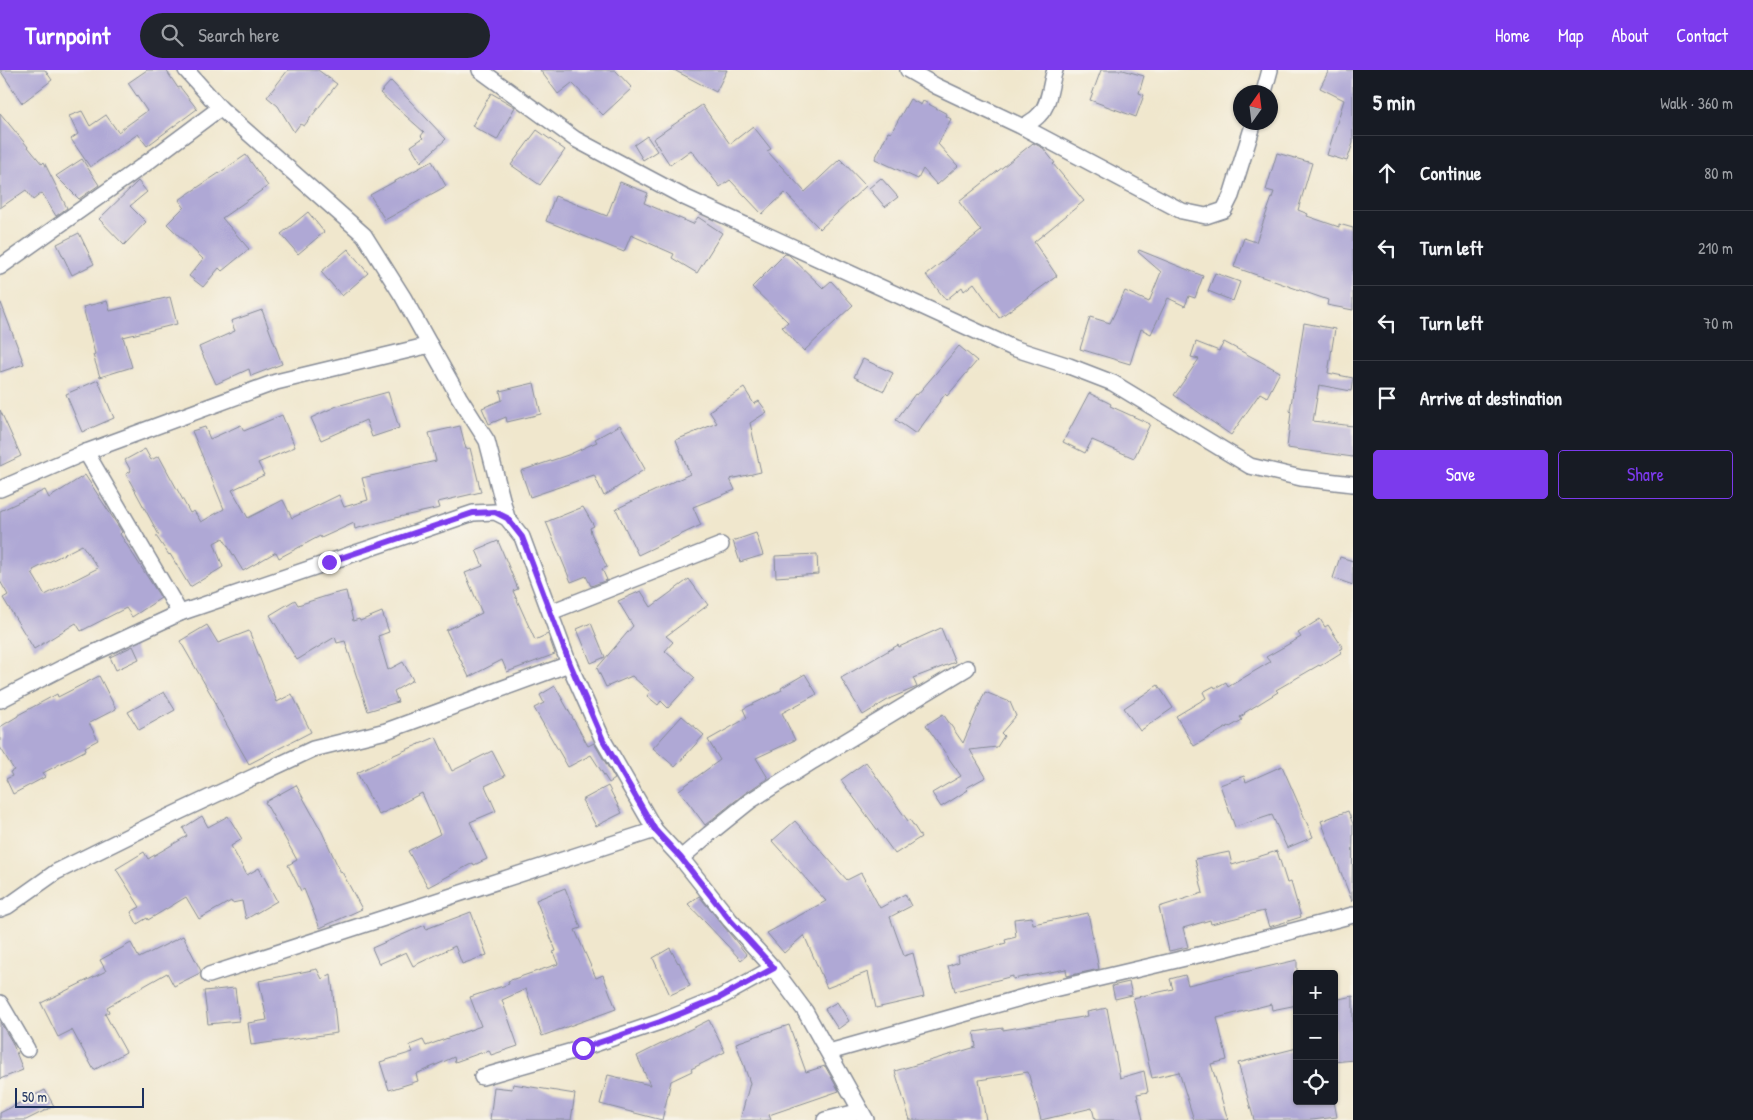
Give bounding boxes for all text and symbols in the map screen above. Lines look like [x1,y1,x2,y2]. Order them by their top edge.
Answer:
search box [140,13,490,58]
text: Turnpoint [25,19,110,51]
icon: search [158,21,186,49]
text: Search here [198,22,280,48]
text: Home [1495,23,1530,48]
text: Map [1558,23,1583,48]
text: About [1611,23,1648,48]
text: Contact [1676,23,1728,48]
north arrow [1233,85,1278,130]
text: 5 min [1373,88,1415,117]
text: Walk · 360 m [1660,92,1733,114]
icon: ahead [1373,159,1401,187]
text: Continue [1420,160,1481,186]
text: 80 m [1704,162,1733,184]
icon: left [1373,234,1401,262]
text: Turn left [1420,235,1483,261]
text: 210 m [1698,237,1733,259]
icon: left [1373,309,1401,337]
text: Turn left [1420,310,1483,336]
text: 70 m [1703,312,1733,334]
icon: arrive [1373,384,1401,412]
text: Arrive at destination [1420,385,1562,411]
button: Save [1373,450,1548,499]
button: Share [1558,450,1733,499]
route end [318,551,341,574]
map controls [1293,970,1338,1105]
button: + [1293,970,1338,1015]
button: − [1293,1015,1338,1060]
route start [572,1037,595,1060]
button: locate [1293,1060,1338,1105]
scale bar [15,1085,144,1108]
text: 50 m [22,1087,47,1106]

